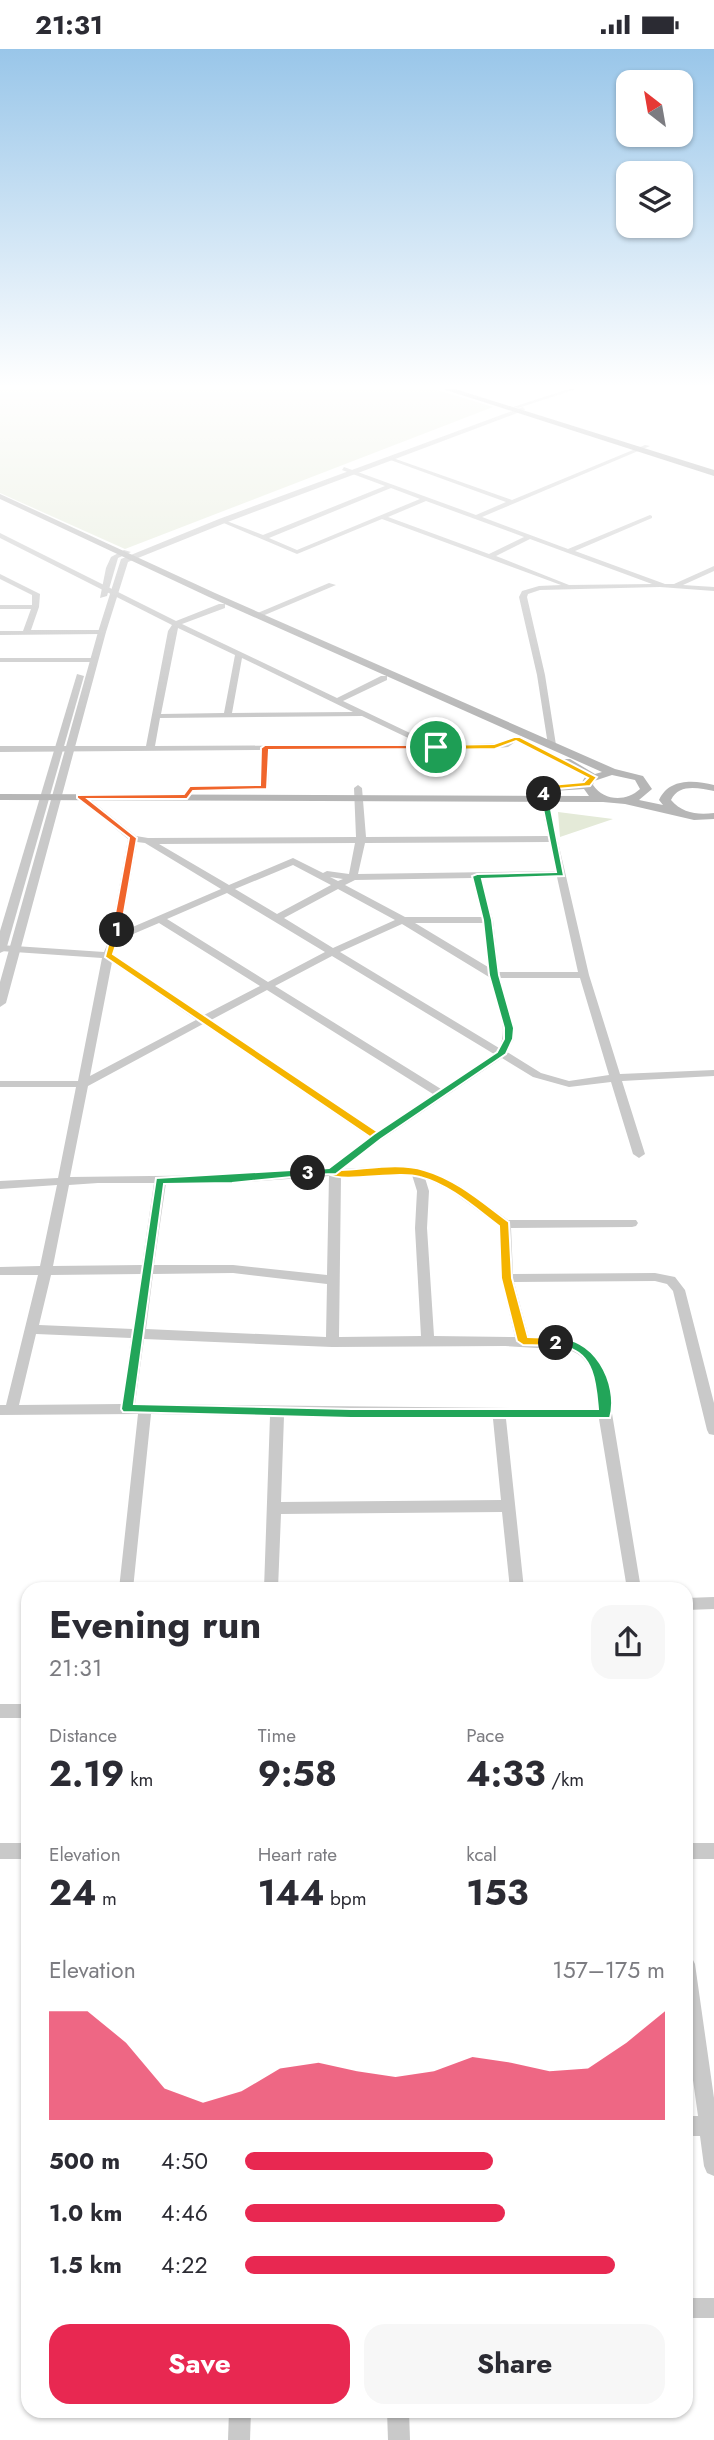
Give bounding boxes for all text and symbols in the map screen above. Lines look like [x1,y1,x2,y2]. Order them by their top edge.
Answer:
text: 21:31 [35,6,103,44]
north arrow [616,70,693,147]
map controls [616,70,693,238]
button: layers [616,161,693,238]
pin [406,717,466,777]
icon: arrive [417,728,455,766]
pin: 4 [526,777,562,811]
text: 4 [537,780,550,807]
pin: 1 [100,913,134,947]
text: 1 [112,916,121,943]
pin: 3 [290,1155,326,1191]
text: 3 [302,1159,313,1186]
pin: 2 [538,1325,574,1361]
text: 2 [549,1329,562,1356]
text: Evening run [49,1597,261,1652]
button: share [591,1605,665,1679]
text: 21:31 [49,1651,102,1685]
text: Distance [49,1722,117,1749]
text: Time [258,1722,296,1749]
text: Pace [466,1722,504,1749]
text: 2.19 [49,1749,124,1799]
text: 9:58 [258,1749,337,1799]
text: 4:33 [466,1749,546,1799]
text: km [124,1766,153,1793]
text: /km [546,1766,584,1793]
text: Elevation [49,1841,121,1868]
text: Heart rate [258,1841,337,1868]
text: kcal [466,1841,497,1868]
text: 24 [49,1868,96,1918]
text: 144 [258,1868,324,1918]
text: 153 [466,1868,528,1918]
text: m [96,1885,117,1912]
text: bpm [324,1885,367,1912]
text: Elevation [49,1953,136,1987]
text: 157–175 m [552,1953,665,1987]
text: 500 m [49,2144,120,2178]
text: 4:50 [161,2144,208,2178]
text: 1.0 km [49,2196,122,2230]
text: 4:46 [161,2196,208,2230]
text: 1.5 km [49,2248,122,2282]
text: 4:22 [161,2248,207,2282]
button: Save [49,2324,350,2404]
button: Share [364,2324,665,2404]

